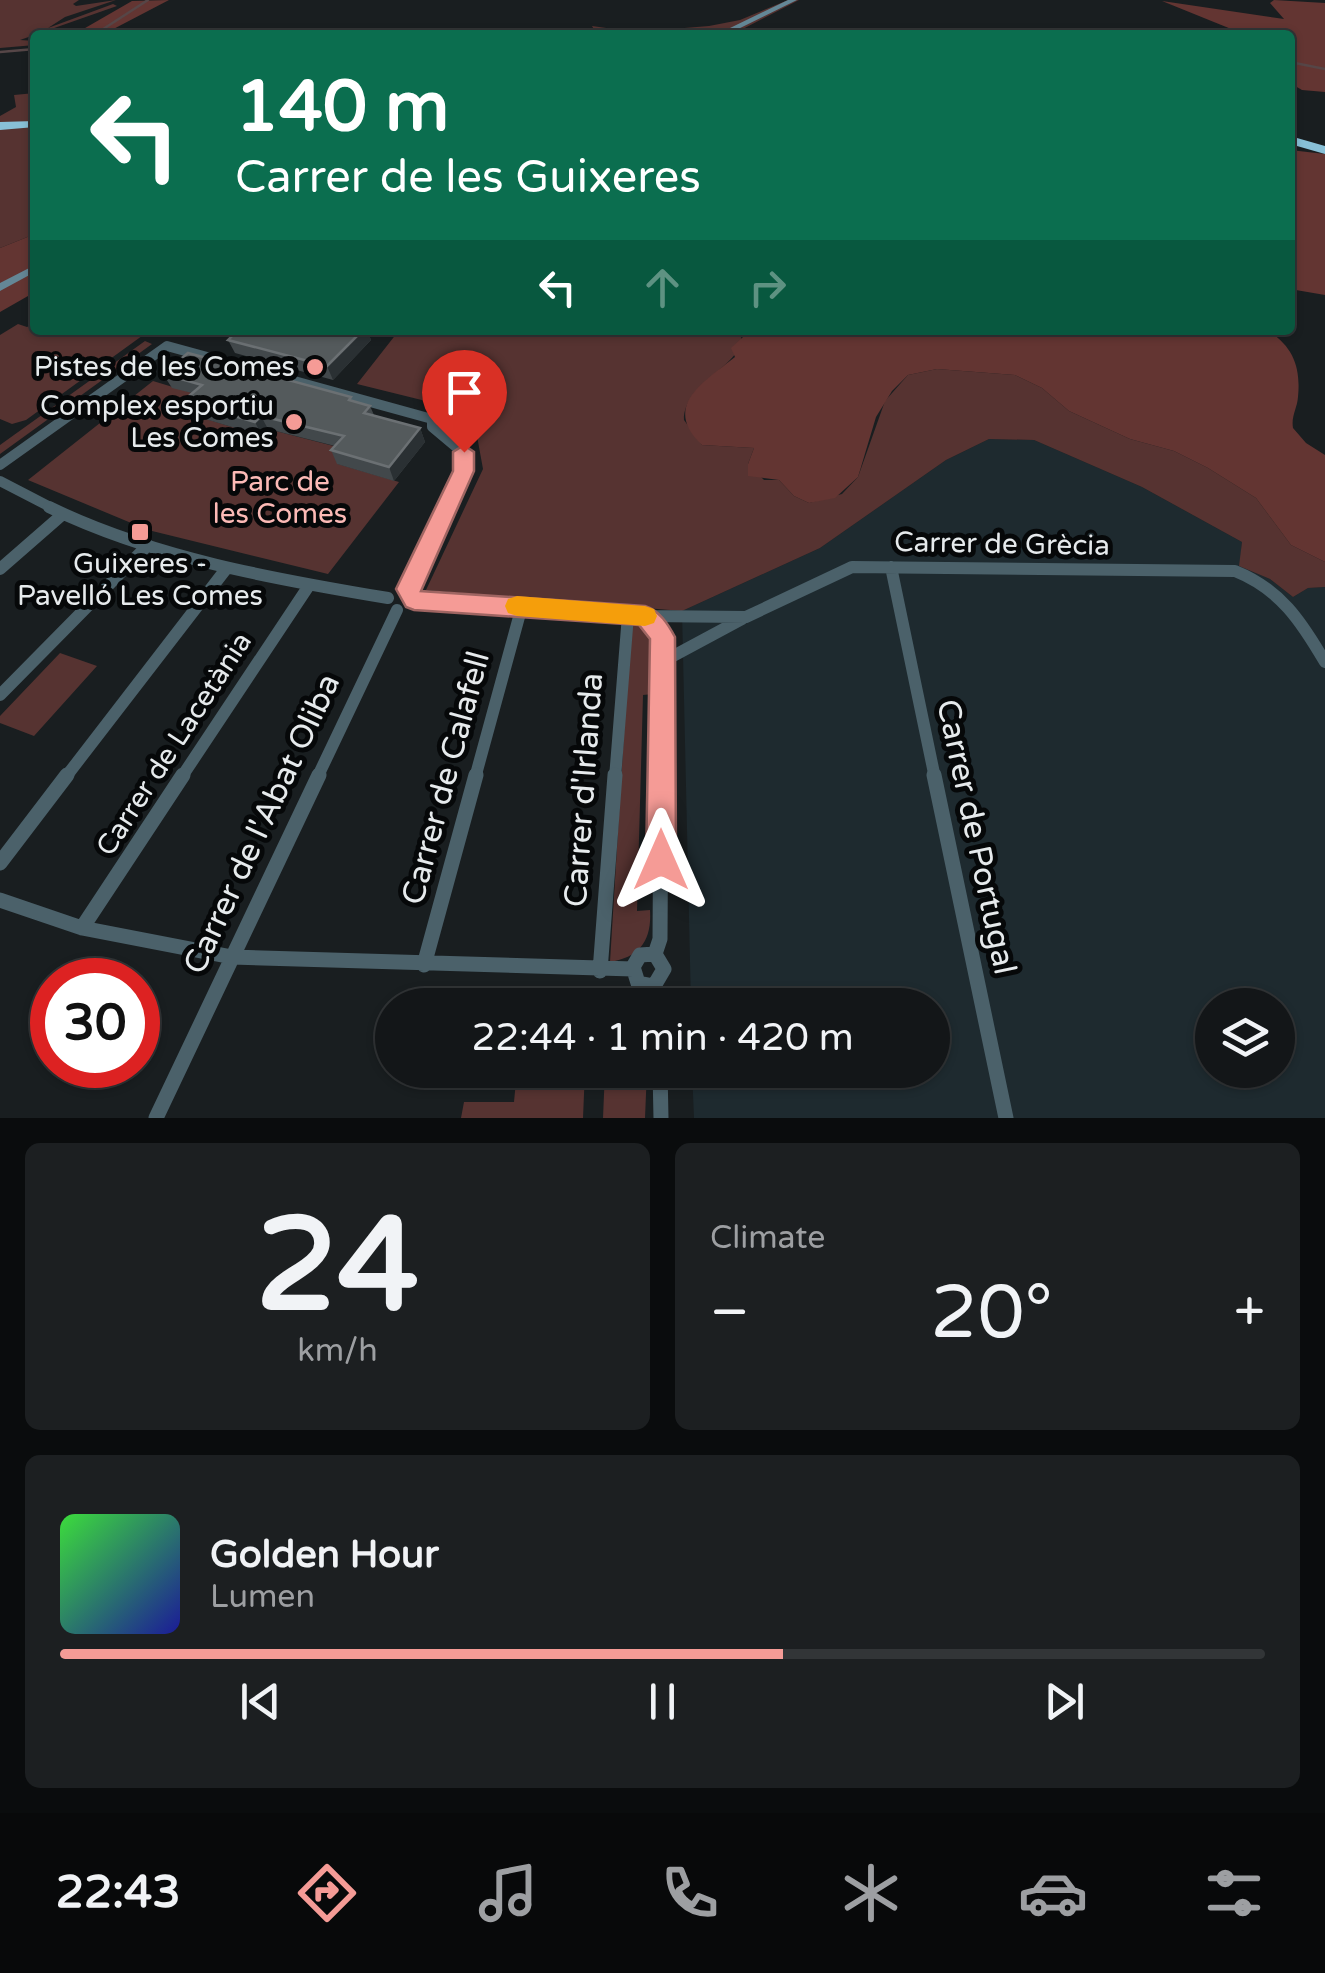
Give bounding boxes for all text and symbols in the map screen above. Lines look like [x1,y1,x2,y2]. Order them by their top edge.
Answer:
text: 140 m [235,66,449,150]
icon: left [70,70,200,200]
text: Carrer de les Guixeres [235,151,701,205]
icon: left [530,260,585,315]
icon: ahead [635,260,690,315]
icon: right [740,260,795,315]
place label: Pistes de les Comes [34,350,295,384]
pin [422,350,507,453]
marker: Pistes de les Comes [304,356,326,378]
icon: arrive [437,365,492,420]
place label: Complex esportiu Les Comes [40,389,274,455]
marker: Complex esportiu Les Comes [283,411,305,433]
park label: Parc de les Comes [213,465,347,531]
marker: Guixeres - Pavelló Les Comes [129,521,151,543]
street label: Carrer de Grècia [894,525,1110,563]
place label: Guixeres - Pavelló Les Comes [17,547,263,613]
street label: Carrer de Lacetània [89,626,259,862]
street label: Carrer de Calafell [394,647,498,909]
street label: Carrer de l'Abat Oliba [176,668,348,980]
street label: Carrer d'Irlanda [557,671,611,909]
street label: Carrer de Portugal [928,696,1024,978]
position arrow [609,808,713,912]
speed limit sign: 30 [30,958,160,1088]
map controls [1195,988,1295,1088]
button: layers [1195,988,1295,1088]
text: 22:44 · 1 min · 420 m [471,1015,854,1061]
text: 24 [256,1189,419,1345]
text: Climate [710,1219,825,1257]
text: 20° [930,1268,1053,1358]
text: − [710,1280,749,1346]
text: + [1234,1280,1265,1346]
text: km/h [297,1332,378,1370]
text: Golden Hour [210,1532,439,1578]
text: Lumen [210,1578,315,1616]
icon: previous [233,1674,288,1729]
icon: pause [635,1674,690,1729]
icon: next [1037,1674,1092,1729]
icon: directions [292,1858,362,1928]
icon: music [473,1858,543,1928]
icon: phone [655,1858,725,1928]
icon: climate [836,1858,906,1928]
icon: car [1018,1858,1088,1928]
icon: filters [1199,1858,1269,1928]
text: 22:43 [56,1866,180,1920]

